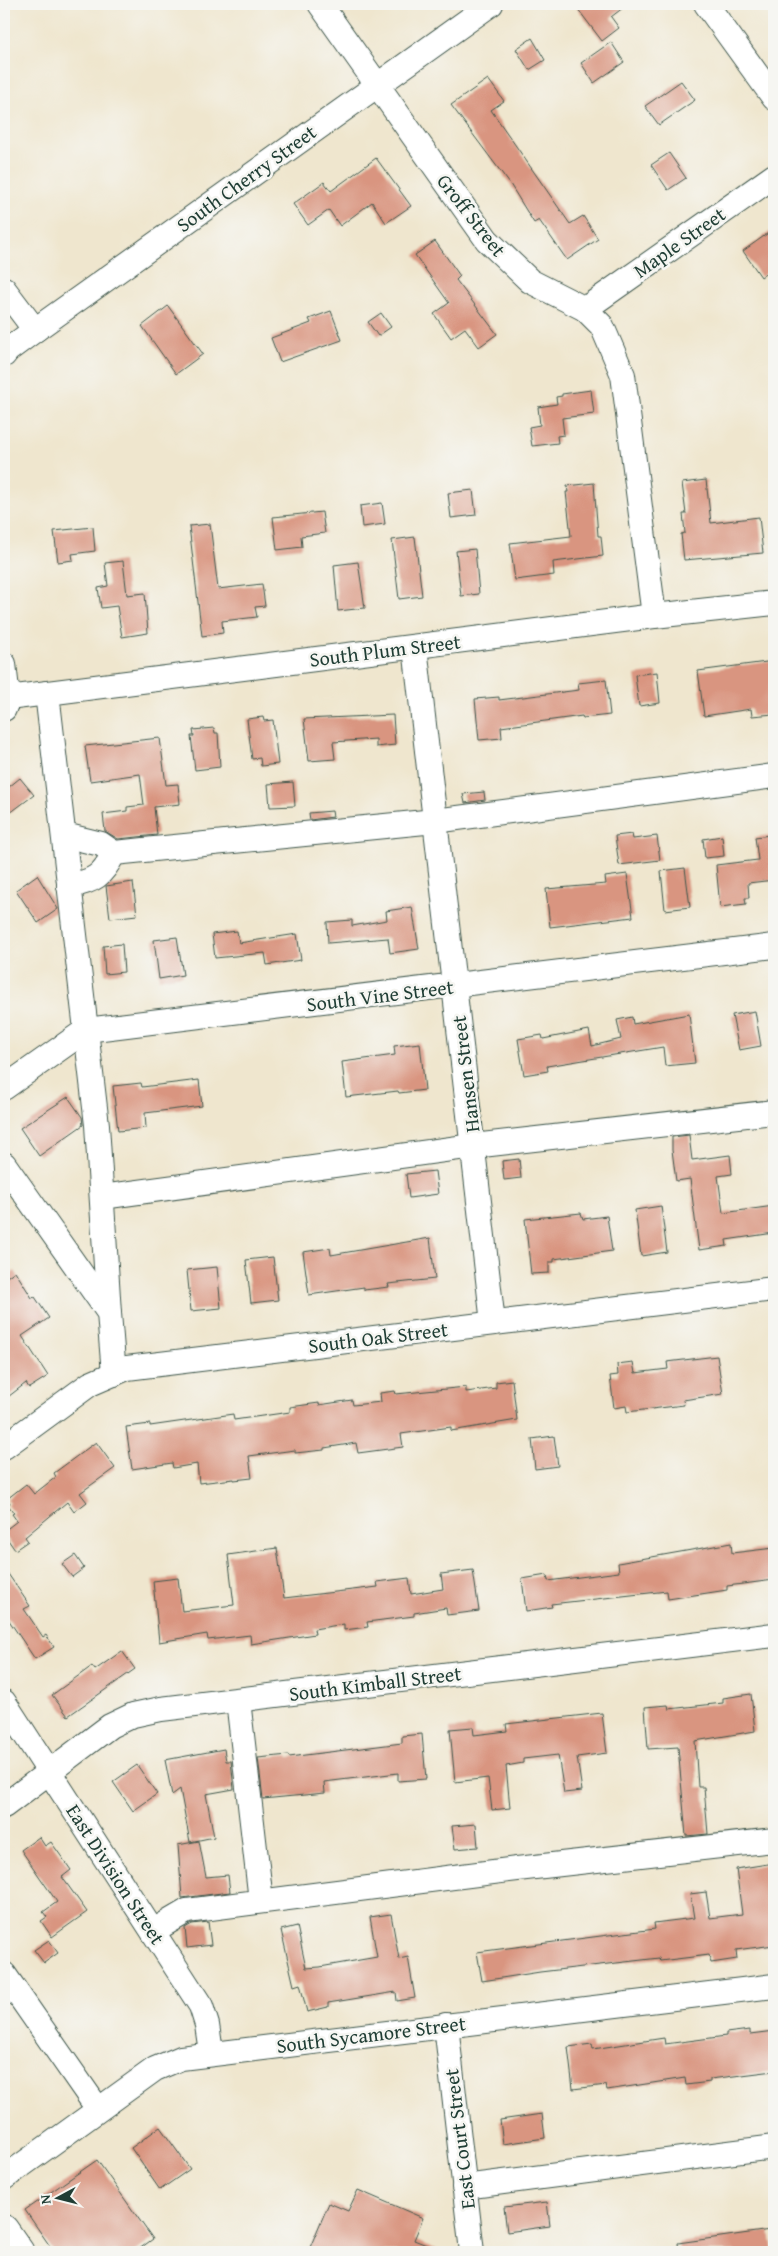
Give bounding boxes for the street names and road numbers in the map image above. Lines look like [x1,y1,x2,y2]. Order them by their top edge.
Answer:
street label: South Cherry Street [170,117,322,239]
street label: Groff Street [430,168,514,262]
street label: Maple Street [627,200,731,284]
street label: South Plum Street [308,626,462,674]
street label: South Vine Street [305,972,455,1018]
street label: Hansen Street [443,1014,487,1134]
street label: South Oak Street [307,1314,449,1360]
street label: South Kimball Street [287,1658,463,1708]
street label: East Division Street [60,1798,172,1950]
street label: South Sycamore Street [275,2008,467,2060]
street label: East Court Street [436,2067,482,2211]

